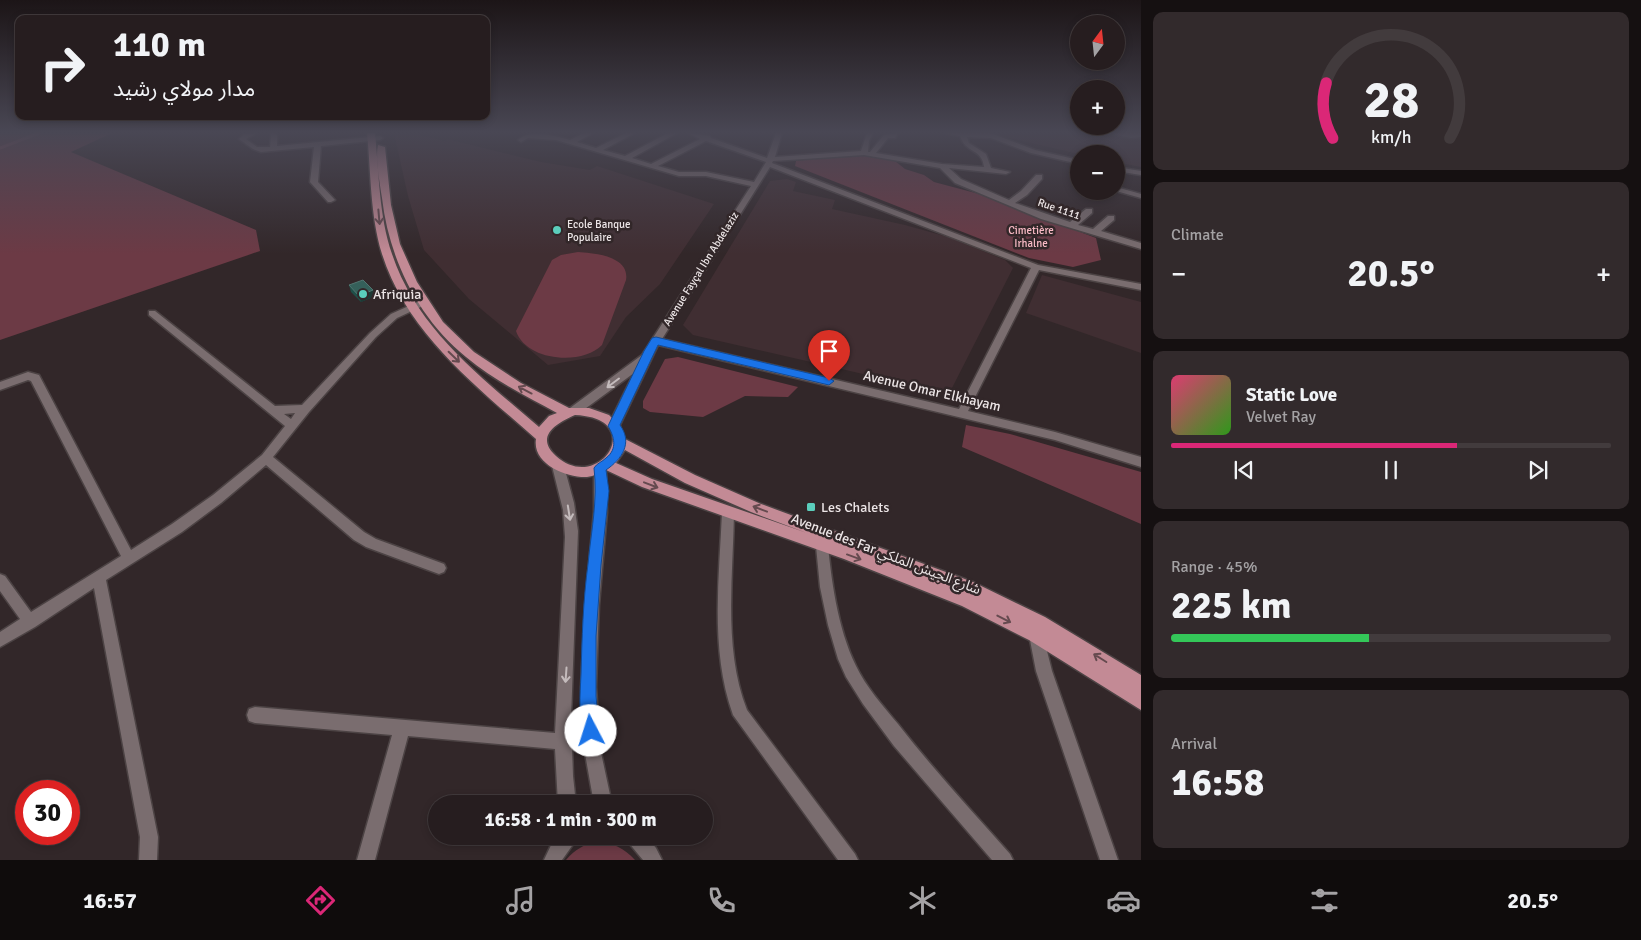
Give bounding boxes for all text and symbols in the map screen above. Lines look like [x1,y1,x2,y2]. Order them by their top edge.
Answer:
north arrow [1070,15,1125,70]
map controls [1070,15,1125,200]
text: 110 m [113,23,206,66]
icon: right [30,35,95,100]
text: 28 [1363,68,1419,132]
text: مدار مولاي رشيد [113,75,255,102]
button: + [1070,80,1125,135]
text: km/h [1371,126,1411,148]
button: − [1070,145,1125,200]
street label: Rue 1111 [1036,196,1082,222]
one-way arrow [374,208,384,224]
street label: Avenue Fayçal Ibn Abdelaziz [661,210,742,328]
place label: Ecole Banque Populaire [567,218,631,244]
marker: Ecole Banque Populaire [551,224,563,236]
park label: Cimetière Irhalne [1008,224,1054,250]
text: Climate [1171,225,1224,245]
text: 20.5° [1347,250,1435,297]
text: − [1171,257,1186,291]
text: + [1596,257,1611,291]
place label: Afriquia [373,286,421,303]
marker: Afriquia [357,288,369,300]
pin [808,330,850,381]
icon: arrive [815,337,843,365]
one-way arrow [448,351,461,363]
street label: Avenue Omar Elkhayam [861,367,1003,415]
one-way arrow [606,378,620,388]
text: Static Love [1246,383,1337,407]
one-way arrow [518,385,533,394]
text: Velvet Ray [1246,407,1316,427]
icon: previous [1230,456,1258,484]
icon: pause [1377,456,1405,484]
icon: next [1524,456,1552,484]
one-way arrow [643,481,659,490]
place label: Les Chalets [821,499,889,516]
marker: Les Chalets [805,501,817,513]
one-way arrow [753,504,768,513]
one-way arrow [564,505,574,521]
street label: Avenue des Far شارع الجيش الملكي [788,510,983,600]
one-way arrow [845,553,861,562]
text: Range · 45% [1171,557,1257,577]
text: 225 km [1171,582,1292,629]
one-way arrow [996,615,1011,624]
one-way arrow [1094,653,1108,663]
one-way arrow [562,667,571,683]
position arrow [564,704,616,756]
text: Arrival [1171,734,1217,754]
text: 16:58 [1171,759,1264,806]
speed limit sign: 30 [15,780,80,845]
text: 16:58 · 1 min · 300 m [484,808,657,832]
icon: directions [303,883,338,918]
icon: music [503,883,538,918]
icon: phone [704,883,739,918]
icon: climate [905,883,940,918]
icon: car [1106,883,1141,918]
icon: filters [1307,883,1342,918]
text: 16:57 [83,887,137,914]
text: 20.5° [1507,887,1558,914]

